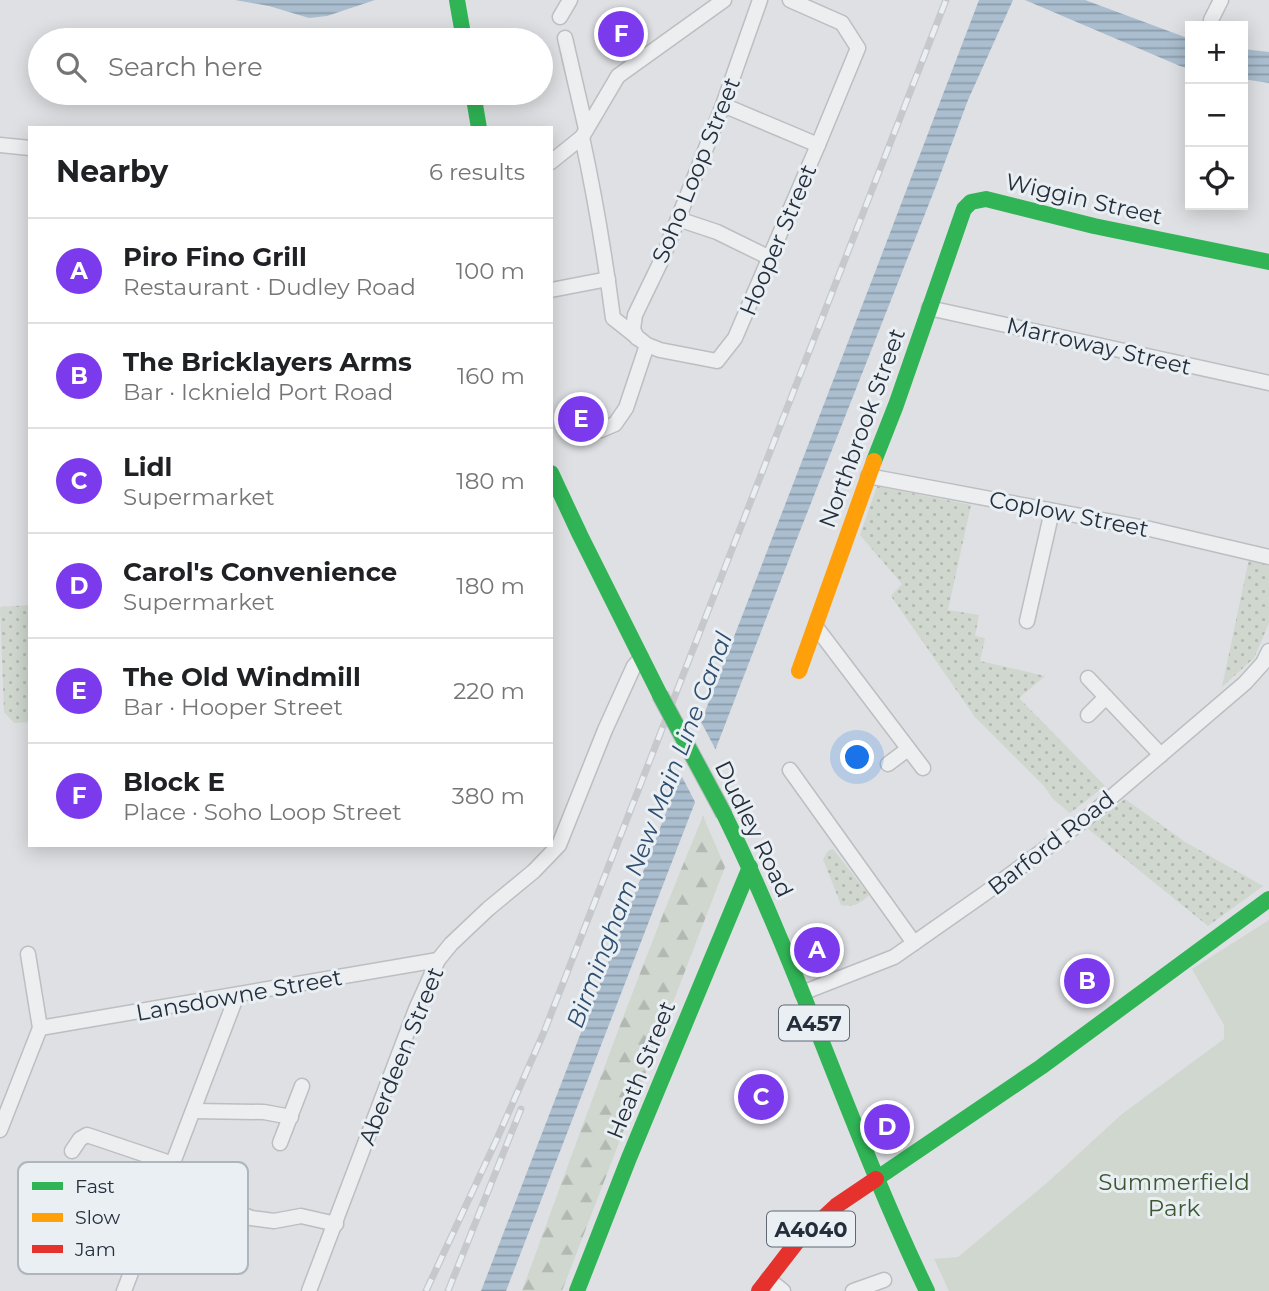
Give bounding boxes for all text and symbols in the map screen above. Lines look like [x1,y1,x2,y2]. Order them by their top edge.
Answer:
pin: F [598,8,644,60]
map controls [1185,21,1248,210]
button: + [1185,21,1248,84]
search box [28,28,553,105]
icon: search [52,48,90,86]
text: Search here [108,51,263,83]
street label: Soho Loop Street [646,73,746,267]
button: − [1185,84,1248,147]
button: locate [1185,147,1248,210]
text: Nearby [56,153,168,190]
text: 6 results [429,158,525,186]
street label: Hooper Street [734,160,822,320]
street label: Wiggin Street [1003,167,1165,231]
text: Piro Fino Grill [123,241,307,273]
text: A [70,257,88,285]
text: 100 m [456,257,525,285]
text: Restaurant · Dudley Road [123,273,416,301]
street label: Marroway Street [1004,311,1194,381]
street label: Northbrook Street [813,324,911,532]
text: The Bricklayers Arms [123,346,412,378]
text: B [70,362,88,390]
text: 160 m [457,362,525,390]
text: Bar · Icknield Port Road [123,378,393,406]
pin: E [558,393,604,445]
text: Lidl [123,451,172,483]
text: C [71,467,87,495]
text: 180 m [456,467,525,495]
text: Supermarket [123,483,275,511]
street label: Coplow Street [987,485,1151,543]
text: Carol's Convenience [123,556,397,588]
text: D [70,572,89,600]
text: 180 m [456,572,525,600]
text: Supermarket [123,588,275,616]
water label: Birmingham New Main Line Canal [560,627,738,1032]
text: The Old Windmill [123,661,361,693]
text: E [71,677,87,705]
text: 220 m [453,677,525,705]
text: Bar · Hooper Street [123,693,343,721]
your location [840,740,874,774]
street label: Dudley Road [709,756,799,902]
text: Block E [123,766,225,798]
text: F [72,782,86,810]
text: 380 m [452,782,525,810]
street label: Barford Road [982,785,1120,901]
text: Place · Soho Loop Street [123,798,402,826]
pin: A [794,924,840,976]
pin: B [1064,955,1110,1007]
street label: Lansdowne Street [134,963,344,1027]
street label: Aberdeen Street [353,963,449,1149]
street label: Heath Street [601,997,681,1143]
road number: A457 [779,1006,849,1040]
pin: C [738,1071,784,1123]
pin: D [864,1101,910,1153]
legend [18,1162,248,1274]
park label: Summerfield Park [1098,1168,1250,1222]
text: Fast [75,1175,115,1198]
text: Slow [75,1206,120,1229]
road number: A4040 [767,1212,855,1246]
text: Jam [74,1238,116,1261]

